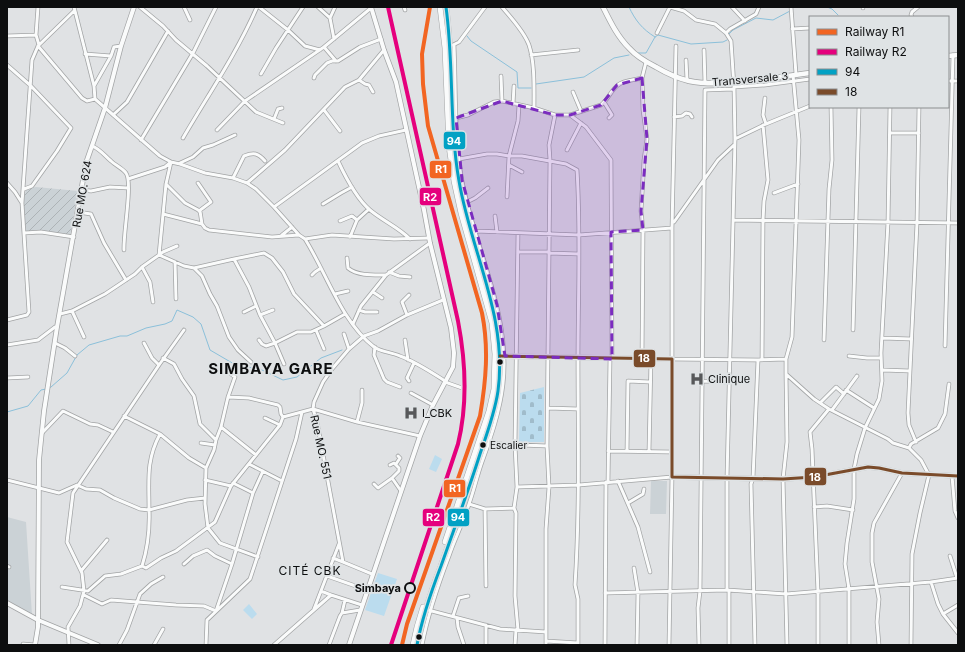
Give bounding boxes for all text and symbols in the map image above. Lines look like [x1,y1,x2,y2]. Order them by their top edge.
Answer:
legend [809,16,949,108]
text: Railway R1 [845,24,904,39]
text: Railway R2 [845,44,907,59]
text: 94 [845,64,860,79]
street label: Transversale 3 [711,69,789,89]
text: 18 [845,84,857,99]
line badge: 94 [443,131,466,150]
text: 94 [447,134,461,148]
street label: Rue MO. 624 [69,159,95,229]
line badge: R1 [429,160,452,179]
text: R1 [435,162,447,176]
line badge: R2 [419,187,442,206]
text: R2 [423,190,437,204]
line badge: 18 [633,349,656,368]
text: 18 [638,351,650,365]
unlabelled marker [495,357,505,367]
district label: SIMBAYA GARE [208,359,334,378]
hospital icon: Clinique [689,371,705,387]
place label: Clinique [708,372,750,386]
hospital icon: I_CBK [403,405,419,421]
place label: I_CBK [422,406,453,420]
street label: Rue MO. 551 [307,414,335,480]
place label: Escalier [490,439,527,451]
marker: Escalier [478,440,488,450]
line badge: 18 [804,467,827,486]
text: 18 [809,470,821,484]
line badge: R1 [443,479,466,498]
text: R1 [449,481,461,495]
line badge: R2 [422,508,445,527]
line badge: 94 [447,508,470,527]
text: R2 [426,510,440,524]
text: 94 [451,510,465,524]
district label: CITÉ CBK [278,563,342,578]
place label: Simbaya [355,581,401,595]
marker: Simbaya [404,582,416,594]
unlabelled marker [414,632,424,642]

